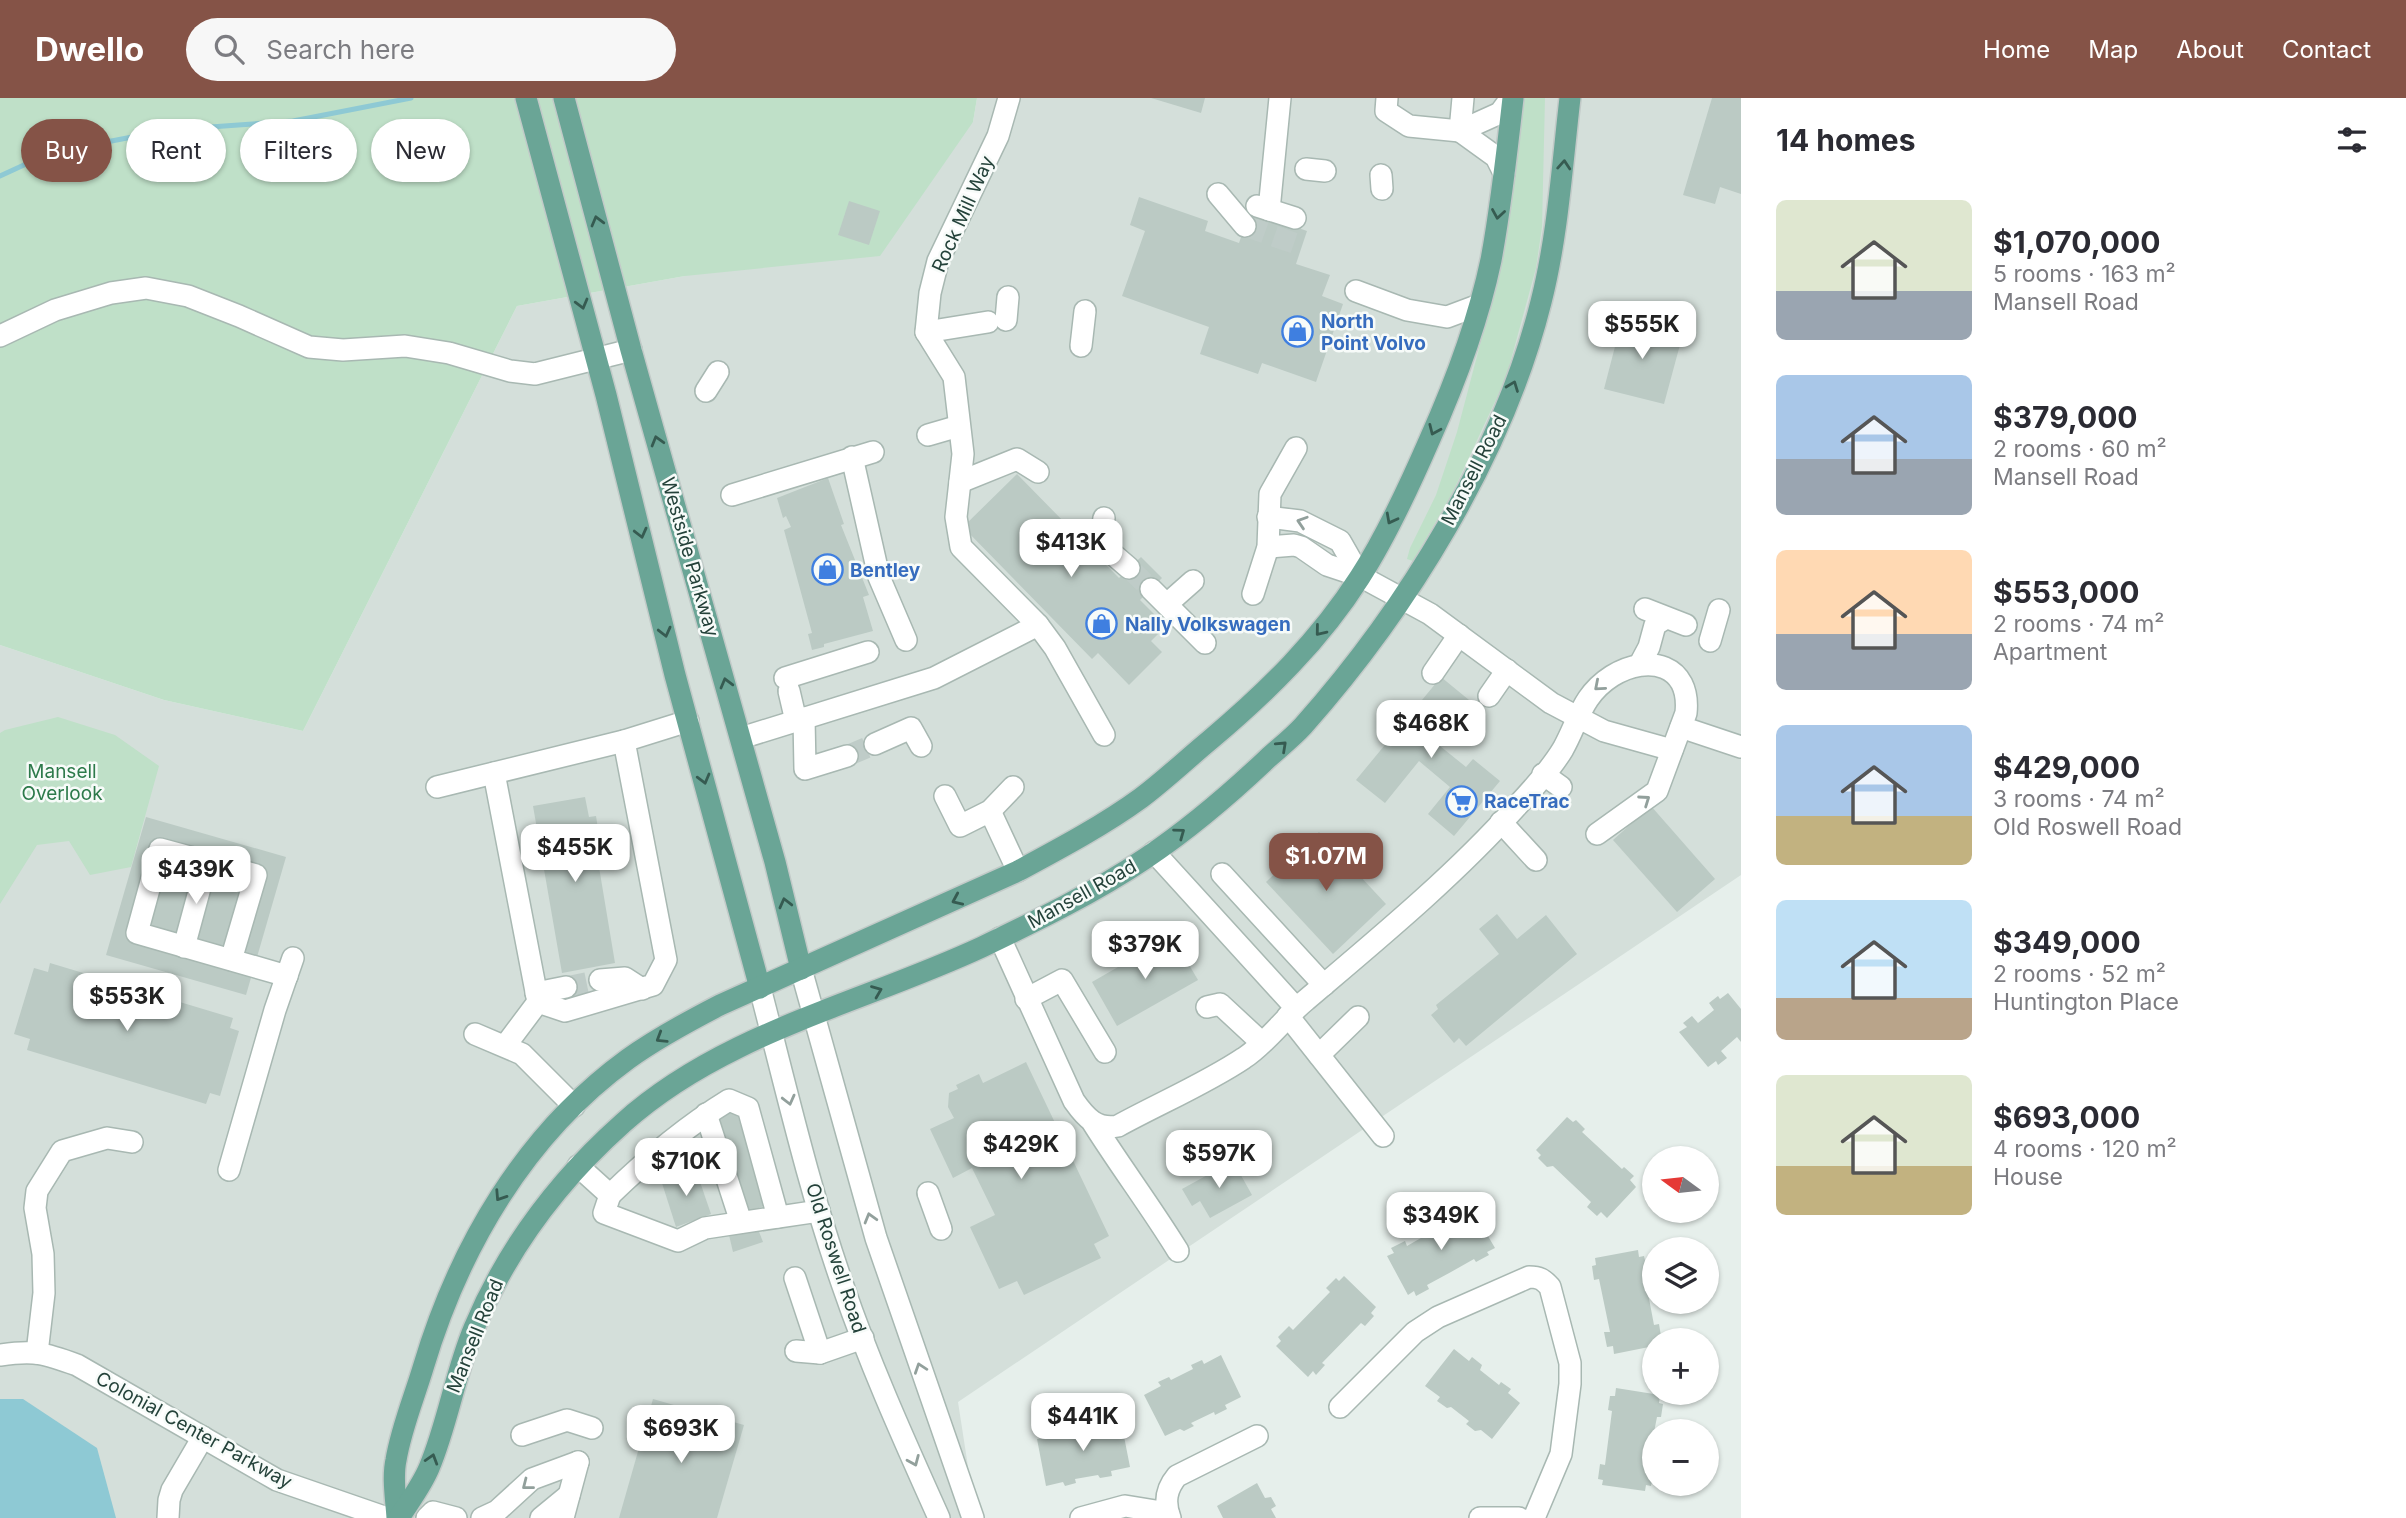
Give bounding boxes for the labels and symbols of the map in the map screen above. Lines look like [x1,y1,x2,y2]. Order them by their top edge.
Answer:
street label: Rock Mill Way [927,152,999,276]
one-way arrow [1556,159,1571,170]
one-way arrow [1491,208,1506,220]
one-way arrow [591,216,605,228]
one-way arrow [574,298,588,310]
pin: $555K [1593,302,1691,361]
place label: North Point Volvo [1321,310,1426,355]
shop icon: North Point Volvo [1281,315,1315,349]
one-way arrow [1505,381,1519,393]
street label: Mansell Road [1436,411,1512,529]
one-way arrow [1428,423,1442,435]
one-way arrow [650,435,665,447]
street label: Westside Parkway [656,475,724,640]
one-way arrow [1386,512,1400,524]
one-way arrow [1296,516,1308,531]
pin: $413K [1022,519,1120,579]
one-way arrow [633,527,647,539]
shop icon: Bentley [810,553,844,587]
place label: Bentley [850,559,921,582]
shop icon: Nally Volkswagen [1085,607,1119,641]
place label: Nally Volkswagen [1125,613,1291,636]
one-way arrow [1316,623,1328,636]
one-way arrow [657,626,671,638]
one-way arrow [720,677,734,689]
one-way arrow [1595,678,1608,690]
pin: $468K [1382,700,1480,760]
one-way arrow [1274,742,1287,754]
park label: Mansell Overlook [21,760,103,805]
one-way arrow [695,773,710,785]
supermarket icon: RaceTrac [1444,784,1478,818]
place label: RaceTrac [1484,790,1570,813]
one-way arrow [1637,796,1650,808]
pin: $455K [526,824,624,884]
one-way arrow [1172,829,1185,841]
pin: $1.07M [1269,834,1383,893]
pin: $439K [147,846,245,906]
street label: Mansell Road [1024,855,1140,933]
one-way arrow [951,892,964,906]
one-way arrow [779,897,793,909]
pin: $379K [1096,922,1194,981]
pin: $553K [78,974,176,1033]
one-way arrow [869,985,882,999]
one-way arrow [655,1030,668,1043]
one-way arrow [781,1093,795,1105]
pin: $429K [972,1122,1070,1181]
pin: $597K [1170,1130,1268,1190]
pin: $710K [637,1138,735,1198]
north arrow [1642,1146,1718,1223]
street label: Old Roswell Road [801,1180,871,1336]
one-way arrow [496,1188,508,1201]
pin: $349K [1392,1192,1490,1252]
one-way arrow [863,1212,878,1224]
street label: Mansell Road [442,1276,508,1396]
one-way arrow [914,1363,928,1375]
street label: Colonial Center Parkway [92,1366,296,1494]
pin: $441K [1034,1394,1132,1453]
pin: $693K [632,1406,730,1465]
one-way arrow [423,1453,438,1465]
one-way arrow [906,1454,920,1466]
one-way arrow [523,1477,535,1490]

